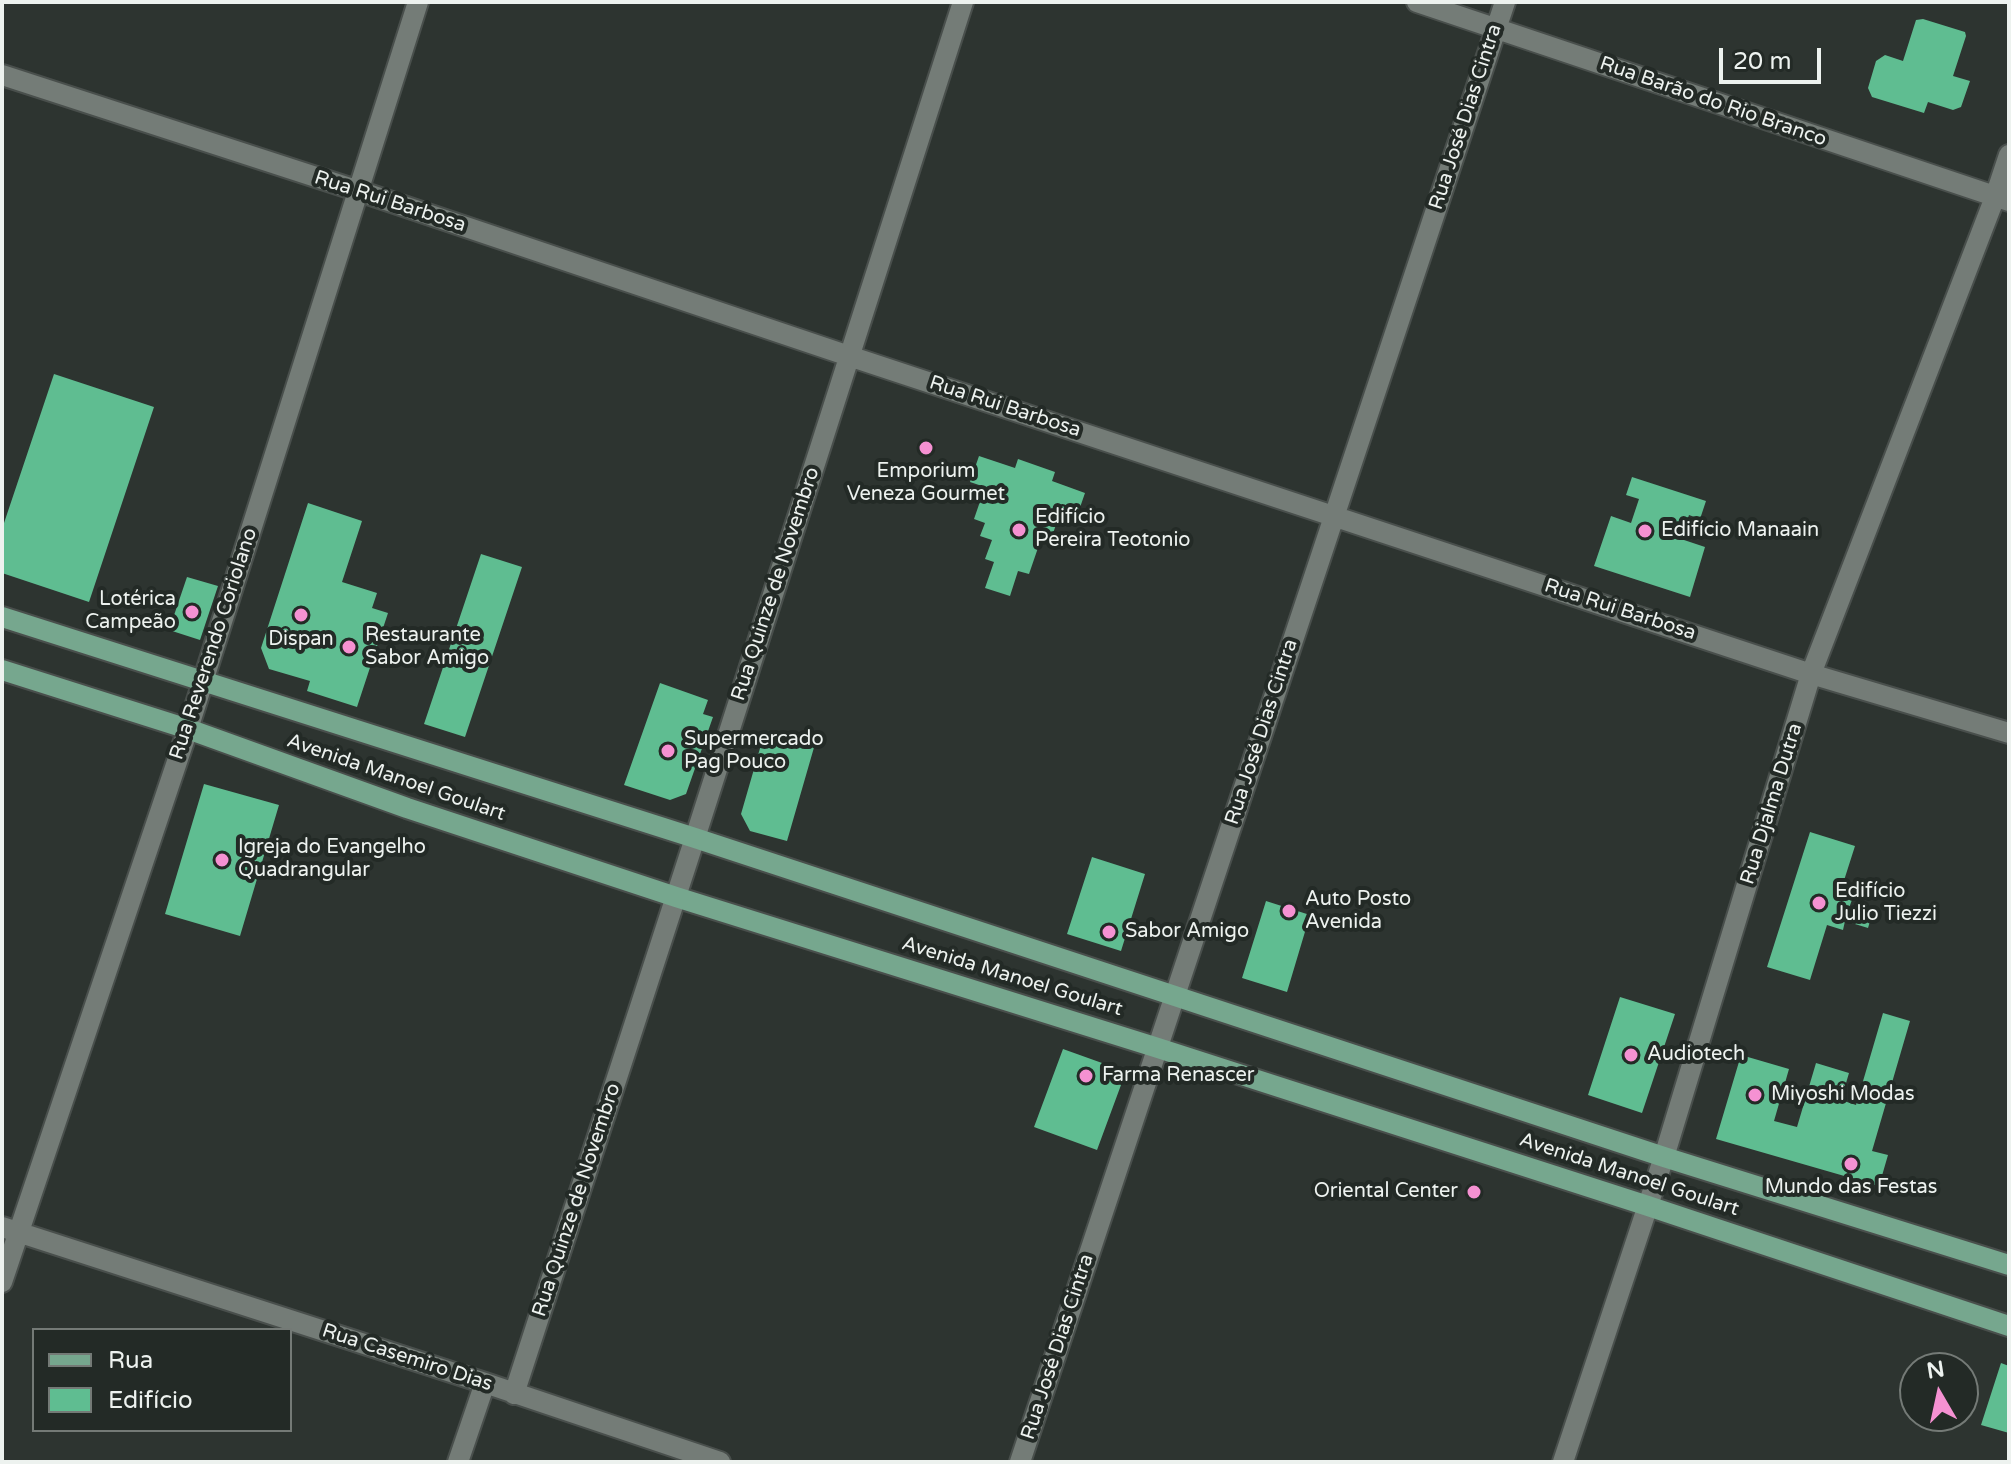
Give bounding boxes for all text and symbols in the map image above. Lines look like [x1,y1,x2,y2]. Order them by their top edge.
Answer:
street label: Rua José Dias Cintra [1425,21,1507,213]
scale bar [1723,32,1825,82]
text: 20 m [1733,47,1791,76]
street label: Rua Barão do Rio Branco [1596,52,1830,152]
street label: Rua Rui Barbosa [311,166,469,238]
street label: Rua Rui Barbosa [926,371,1084,443]
marker: Emporium Veneza Gourmet [917,439,935,457]
place label: Emporium Veneza Gourmet [847,460,1005,507]
street label: Rua Quinze de Novembro [727,464,825,704]
place label: Edifício Pereira Teotonio [1035,506,1191,553]
place label: Edifício Manaain [1661,519,1819,543]
marker: Edifício Pereira Teotonio [1010,521,1028,539]
marker: Edifício Manaain [1636,522,1654,540]
street label: Rua Reverendo Coriolano [165,525,263,763]
street label: Rua Rui Barbosa [1541,574,1699,646]
place label: Lotérica Campeão [85,588,176,635]
marker: Lotérica Campeão [183,603,201,621]
marker: Dispan [292,606,310,624]
place label: Restaurante Sabor Amigo [365,624,489,671]
place label: Dispan [268,628,334,652]
street label: Rua José Dias Cintra [1221,636,1303,828]
marker: Restaurante Sabor Amigo [340,638,358,656]
street label: Rua Djalma Dutra [1736,720,1808,888]
place label: Supermercado Pag Pouco [684,728,824,775]
street label: Avenida Manoel Goulart [284,729,508,827]
marker: Supermercado Pag Pouco [659,742,677,760]
place label: Igreja do Evangelho Quadrangular [238,836,426,883]
marker: Igreja do Evangelho Quadrangular [213,851,231,869]
place label: Edifício Julio Tiezzi [1835,880,1937,927]
place label: Auto Posto Avenida [1305,888,1411,935]
marker: Edifício Julio Tiezzi [1810,894,1828,912]
marker: Auto Posto Avenida [1280,902,1298,920]
place label: Sabor Amigo [1125,920,1249,944]
marker: Sabor Amigo [1100,923,1118,941]
street label: Avenida Manoel Goulart [899,932,1125,1022]
place label: Audiotech [1647,1043,1745,1067]
marker: Audiotech [1622,1046,1640,1064]
place label: Farma Renascer [1102,1064,1254,1088]
marker: Farma Renascer [1077,1067,1095,1085]
street label: Rua Quinze de Novembro [528,1080,626,1320]
place label: Miyoshi Modas [1771,1083,1914,1107]
marker: Miyoshi Modas [1746,1086,1764,1104]
street label: Avenida Manoel Goulart [1516,1128,1742,1222]
marker: Mundo das Festas [1842,1155,1860,1173]
place label: Mundo das Festas [1765,1176,1937,1200]
place label: Oriental Center [1314,1180,1458,1204]
marker: Oriental Center [1465,1183,1483,1201]
street label: Rua José Dias Cintra [1017,1251,1099,1443]
street label: Rua Casemiro Dias [319,1319,495,1397]
legend [32,1328,292,1432]
text: Rua [108,1346,153,1375]
north arrow [1899,1352,1979,1432]
text: N [1925,1356,1946,1384]
text: Edifício [108,1386,193,1415]

